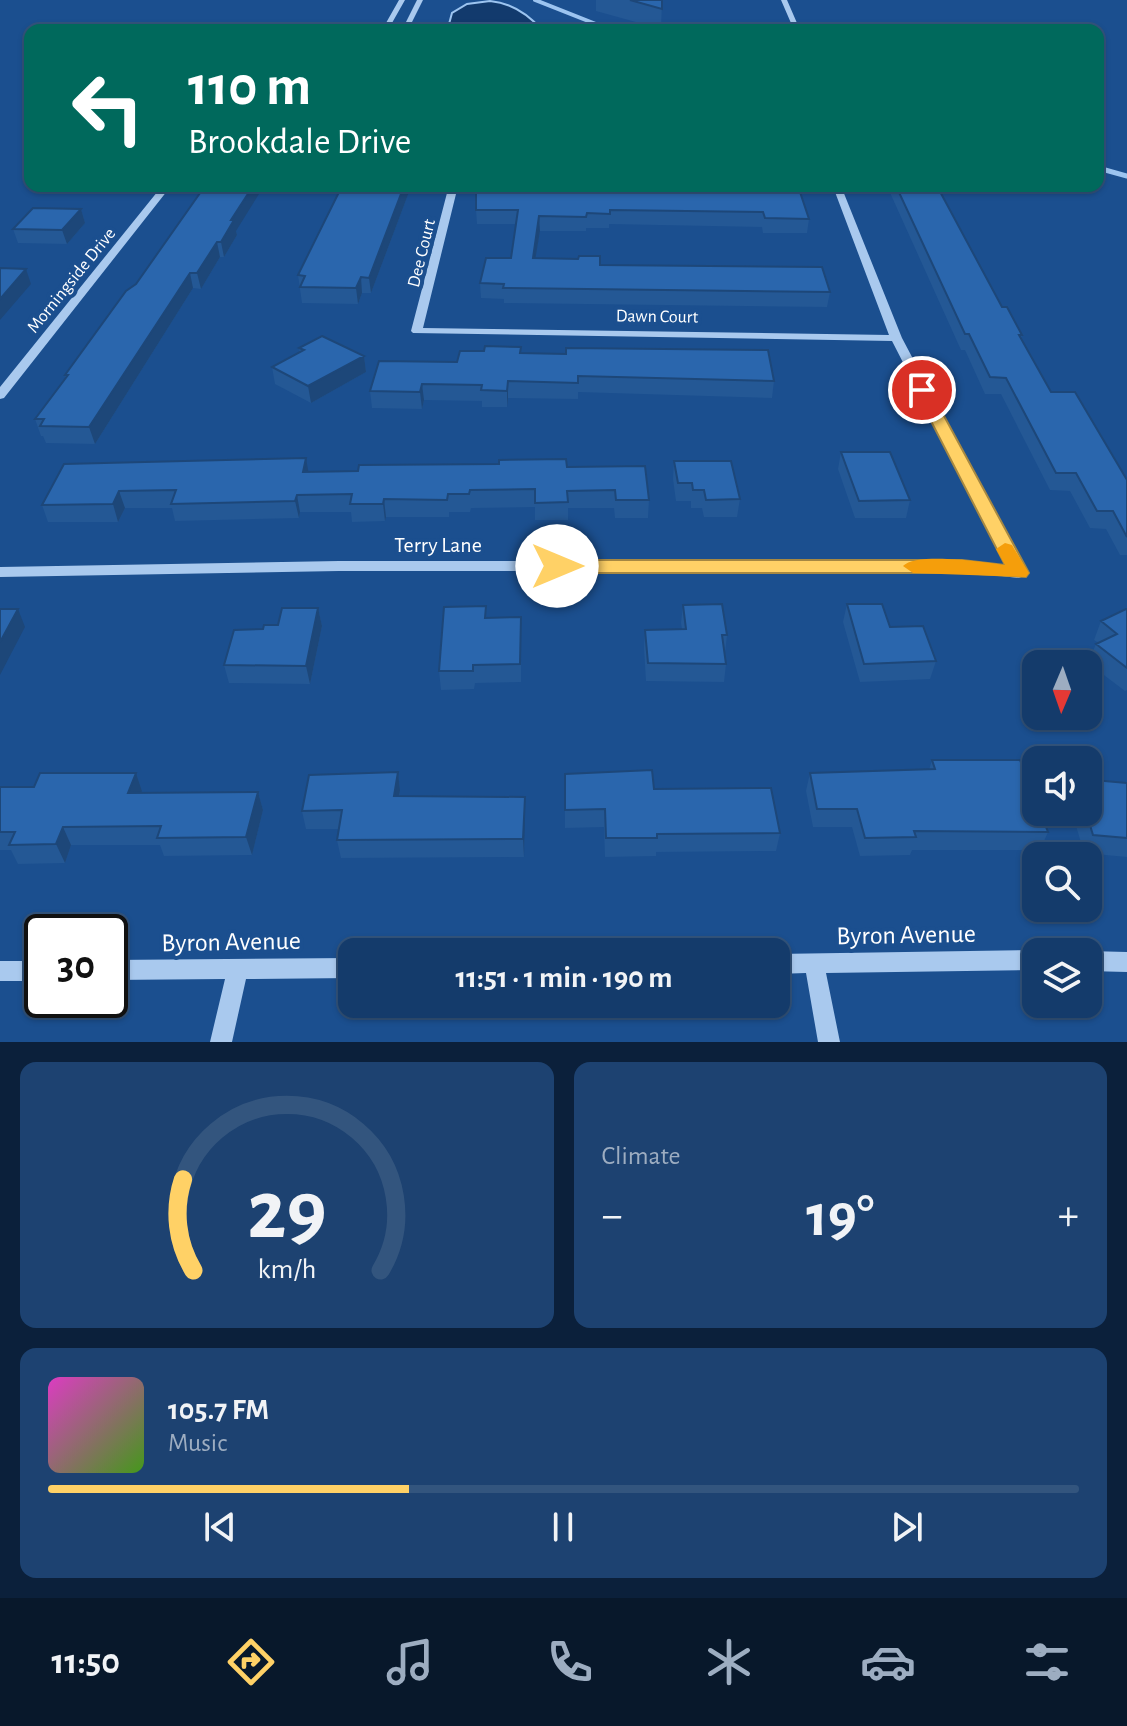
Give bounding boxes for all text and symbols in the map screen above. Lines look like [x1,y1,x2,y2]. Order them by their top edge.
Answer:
icon: left [56,56,160,160]
text: 110 m [188,59,311,115]
text: Brookdale Drive [188,124,411,160]
street label: Dee Court [405,217,439,289]
street label: Morningside Drive [24,225,119,336]
street label: Dawn Court [616,307,699,327]
pin [888,356,956,424]
icon: arrive [900,368,944,412]
position arrow [515,524,599,608]
street label: Terry Lane [394,534,482,556]
north arrow [1022,650,1102,730]
map controls [1022,650,1102,1018]
button: sound [1022,746,1102,826]
button: search [1022,842,1102,922]
speed limit sign: 30 [24,914,128,1018]
street label: Byron Avenue [836,921,976,949]
street label: Byron Avenue [161,928,301,956]
button: layers [1022,938,1102,1018]
text: 11:51 · 1 min · 190 m [456,963,673,993]
text: Climate [602,1143,680,1169]
text: 29 [247,1170,326,1254]
text: 19° [806,1187,874,1247]
text: − [602,1194,623,1238]
text: + [1058,1194,1079,1238]
text: km/h [257,1255,316,1284]
text: 105.7 FM [168,1395,269,1425]
text: Music [168,1430,227,1456]
icon: previous [198,1505,242,1549]
icon: pause [541,1505,585,1549]
icon: next [885,1505,929,1549]
icon: directions [223,1634,279,1690]
icon: music [382,1634,438,1690]
icon: phone [542,1634,598,1690]
icon: climate [701,1634,757,1690]
icon: car [860,1634,916,1690]
icon: filters [1019,1634,1075,1690]
text: 11:50 [52,1644,120,1680]

